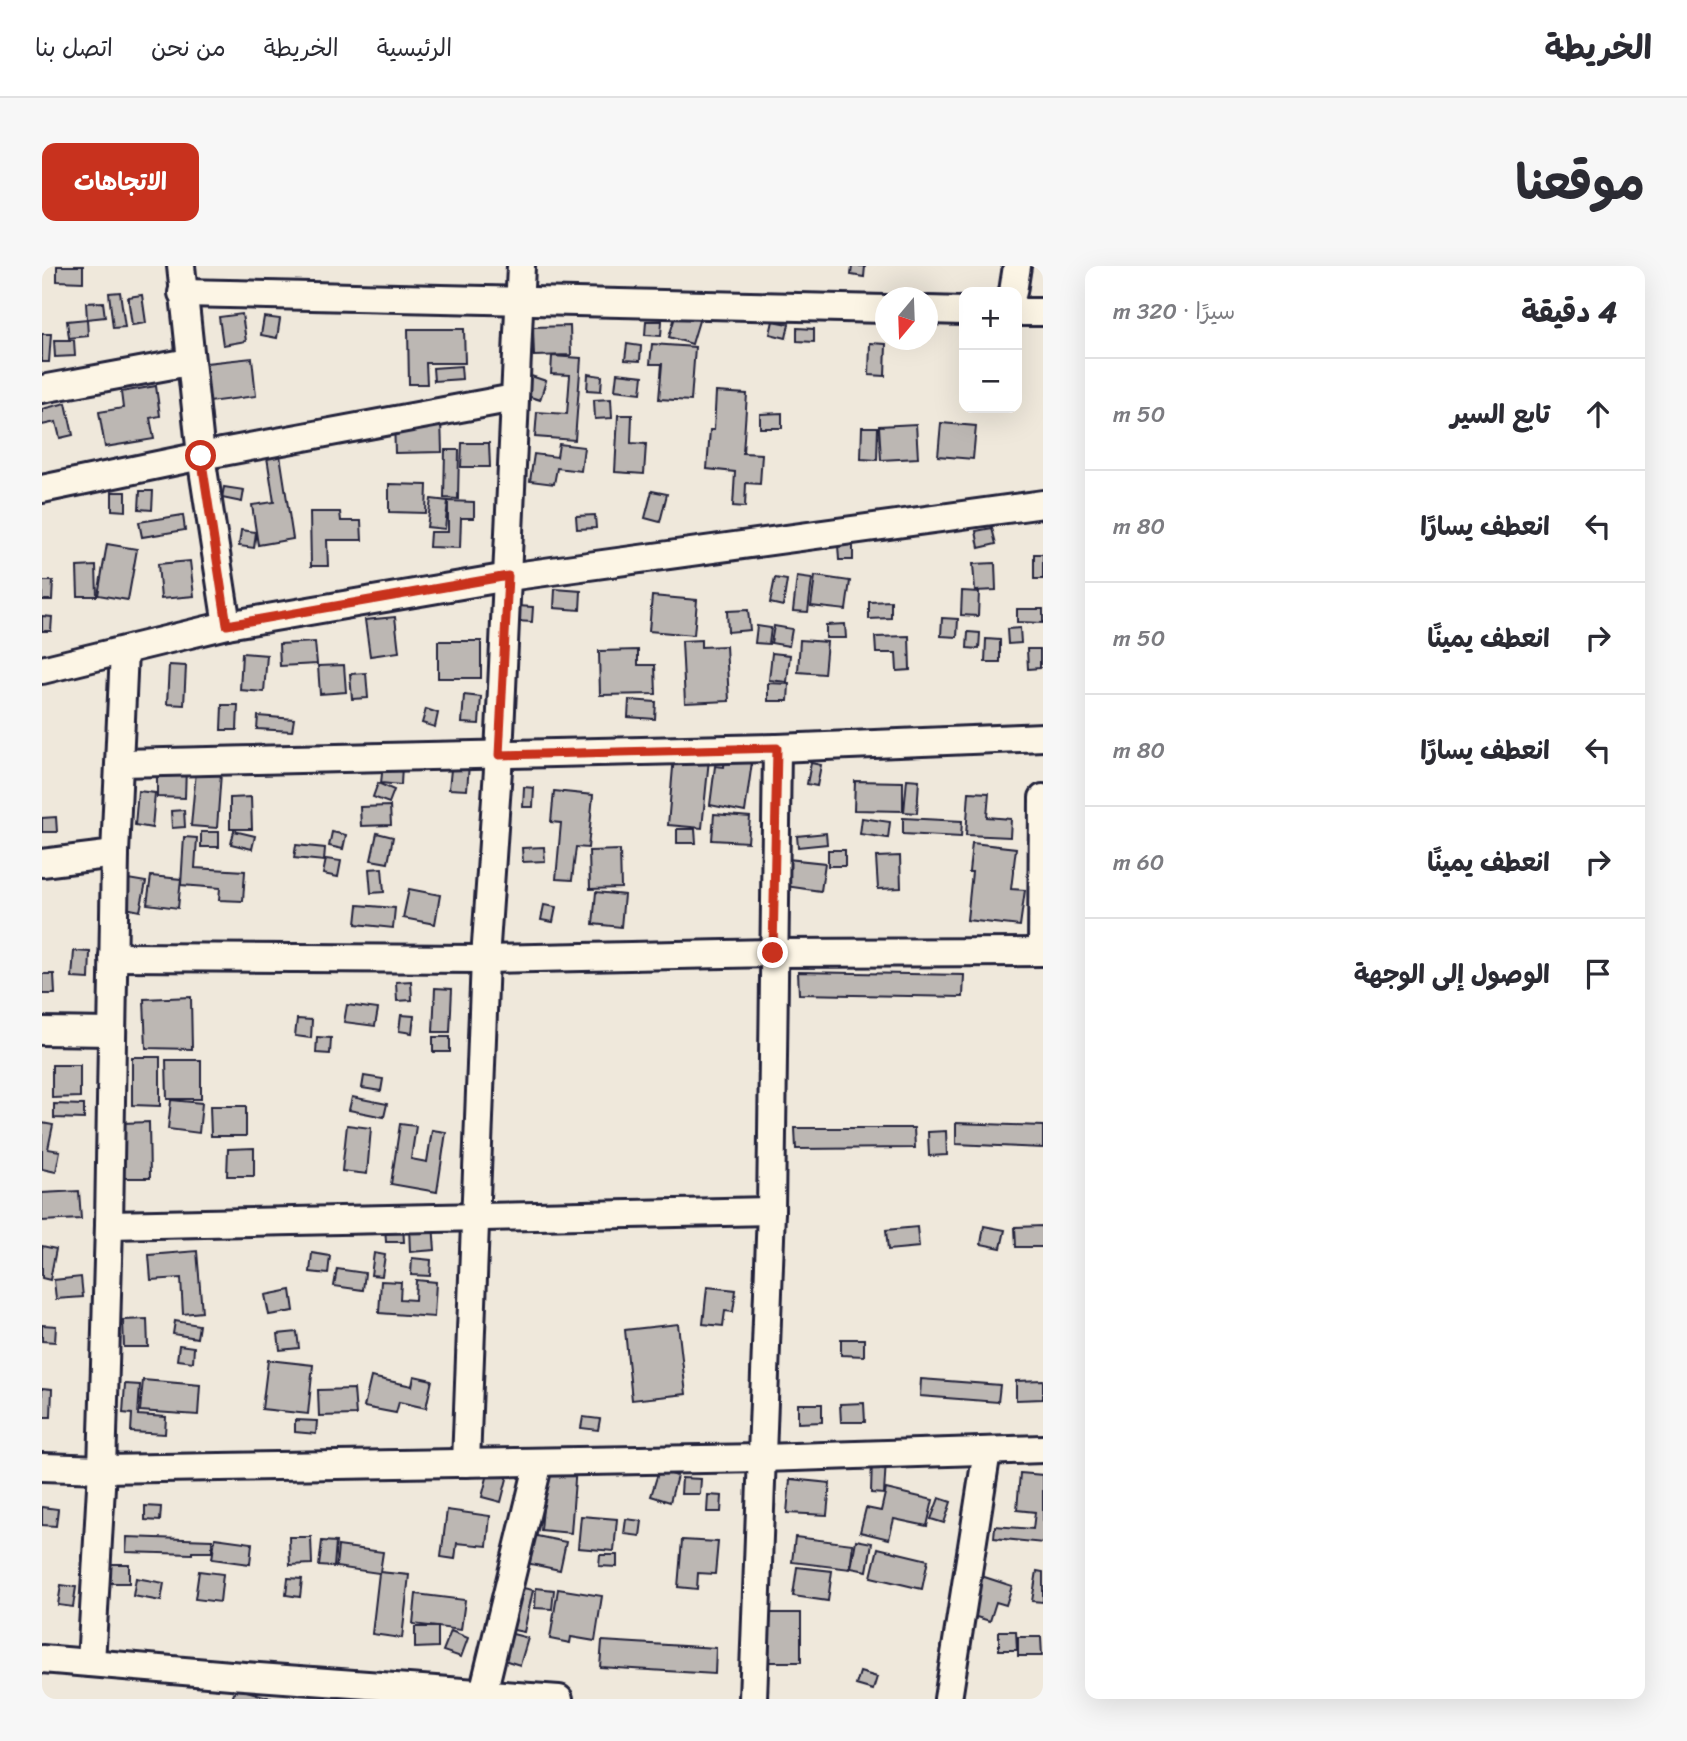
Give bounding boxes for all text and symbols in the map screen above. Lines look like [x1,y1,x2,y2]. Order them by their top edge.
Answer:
text: الخريطة [1545,19,1652,77]
text: اتصل بنا [35,27,113,69]
text: من نحن [151,27,226,69]
text: الخريطة [264,27,339,69]
text: الرئيسية [377,27,452,69]
text: موقعنا [1515,139,1645,226]
button: الاتجاهات [42,143,199,221]
text: 4 دقيقة [1521,285,1617,339]
north arrow [875,287,938,350]
map controls [959,287,1022,413]
button: + [959,287,1022,350]
text: سيرًا · 320 m [1113,291,1235,332]
button: − [959,350,1022,413]
text: تابع السير [1451,391,1550,437]
text: 50 m [1113,394,1165,435]
icon: ahead [1579,395,1617,433]
route start [185,440,216,471]
text: انعطف يسارًا [1420,503,1550,549]
text: 80 m [1113,506,1165,547]
icon: left [1579,507,1617,545]
text: انعطف يمينًا [1427,615,1550,661]
text: 50 m [1113,618,1165,659]
icon: right [1579,619,1617,657]
text: انعطف يسارًا [1420,727,1550,773]
text: 80 m [1113,730,1165,771]
icon: left [1579,731,1617,769]
text: انعطف يمينًا [1427,839,1550,885]
text: 60 m [1113,842,1164,883]
icon: right [1579,843,1617,881]
route end [757,937,788,968]
text: الوصول إلى الوجهة [1354,951,1550,997]
icon: arrive [1579,955,1617,993]

